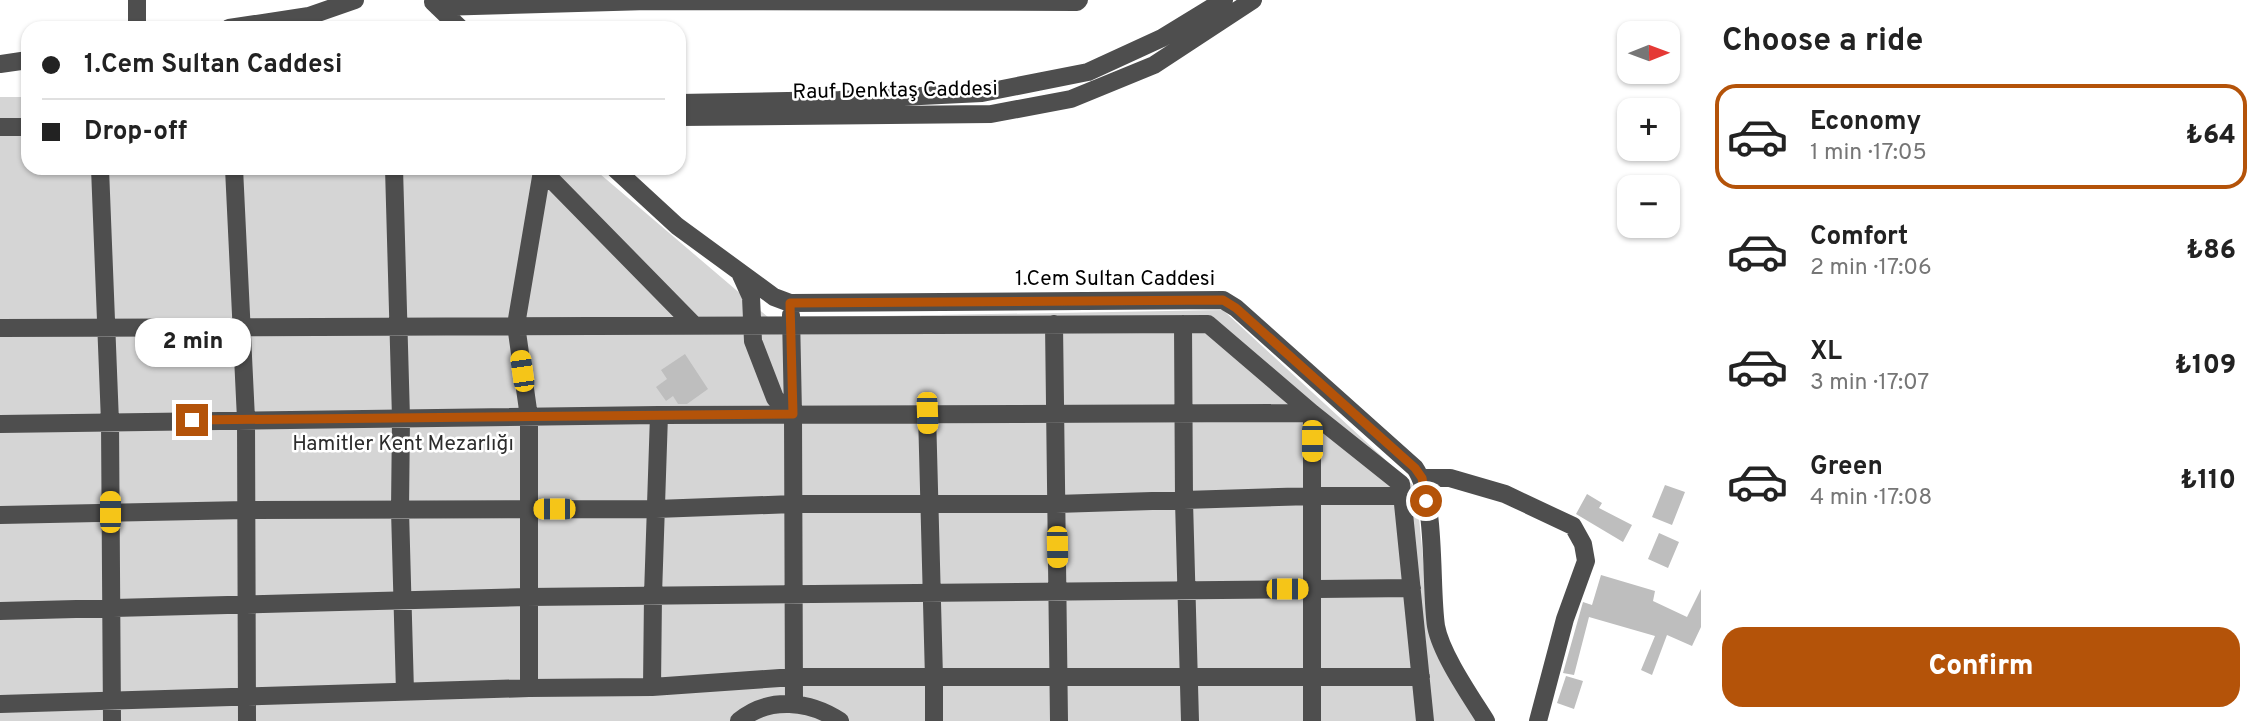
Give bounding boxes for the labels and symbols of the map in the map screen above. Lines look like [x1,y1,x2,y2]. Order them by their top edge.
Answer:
north arrow [1617,21,1680,84]
street label: Rauf Denktaş Caddesi [792,76,998,106]
street label: 1.Cem Sultan Caddesi [1015,266,1215,293]
callout: 2 min [134,318,250,368]
car [509,349,536,393]
car [916,392,939,434]
route end [176,404,208,436]
car [1302,420,1323,462]
park label: Hamitler Kent Mezarlığı [292,431,514,458]
route start [1410,485,1442,517]
car [100,491,121,533]
car [534,499,576,520]
car [1047,526,1068,568]
car [1267,579,1309,600]

